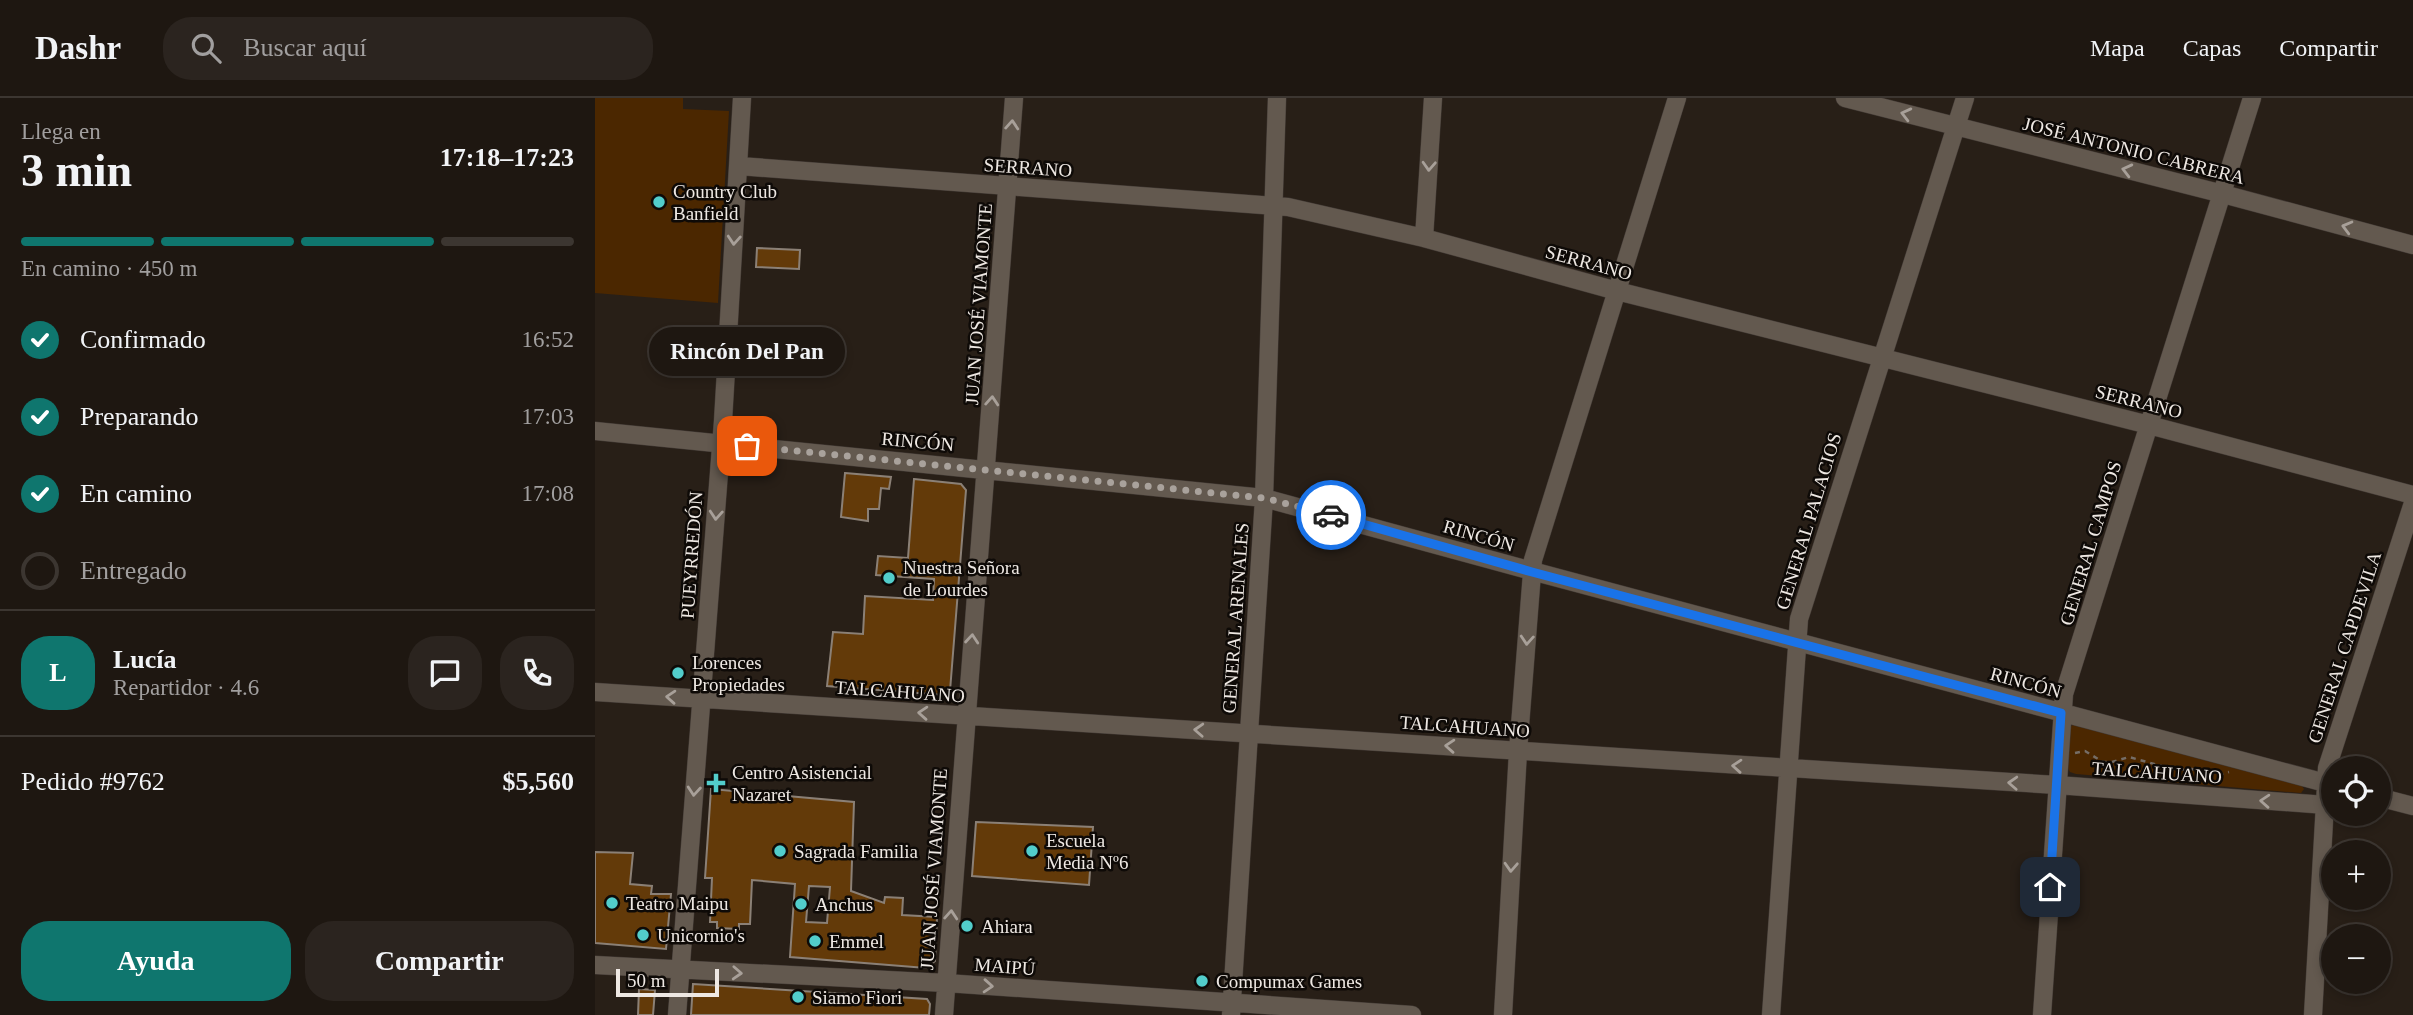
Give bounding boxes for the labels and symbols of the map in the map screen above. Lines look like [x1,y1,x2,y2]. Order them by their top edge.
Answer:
one-way arrow [1901,108,1913,122]
street label: JOSÉ ANTONIO CABRERA [2021,113,2247,188]
one-way arrow [1004,119,1019,130]
street label: SERRANO [983,154,1073,181]
one-way arrow [1421,161,1436,172]
one-way arrow [2121,164,2133,178]
place label: Country Club Banfield [673,181,777,224]
marker: Country Club Banfield [651,194,667,210]
street label: JUAN JOSÉ VIAMONTE [961,202,996,406]
one-way arrow [2341,221,2353,235]
one-way arrow [727,234,742,245]
street label: SERRANO [1543,241,1634,284]
callout: Rincón Del Pan [649,327,845,376]
street label: SERRANO [2093,381,2184,422]
one-way arrow [984,395,999,406]
pin [717,416,777,476]
street label: RINCÓN [881,428,955,455]
street label: GENERAL PALACIOS [1772,430,1845,612]
street label: GENERAL CAMPOS [2055,458,2125,628]
courier [1296,480,1366,550]
street label: PUEYRREDÓN [677,490,706,619]
one-way arrow [708,510,723,521]
street label: RINCÓN [1441,515,1517,556]
street label: GENERAL ARENALES [1218,522,1253,714]
street label: GENERAL CAPDEVILA [2304,548,2386,746]
place label: Nuestra Señora de Lourdes [903,557,1020,600]
marker: Nuestra Señora de Lourdes [881,570,897,586]
one-way arrow [964,633,979,644]
one-way arrow [1520,634,1535,645]
place label: Lorences Propiedades [692,652,785,695]
street label: RINCÓN [1988,663,2064,702]
marker: Lorences Propiedades [670,665,686,681]
street label: TALCAHUANO [834,676,966,707]
one-way arrow [665,689,676,704]
one-way arrow [917,706,928,721]
street label: TALCAHUANO [1399,711,1531,742]
one-way arrow [1193,722,1204,737]
one-way arrow [1444,739,1455,754]
street label: TALCAHUANO [2091,757,2223,788]
one-way arrow [1732,759,1743,774]
place label: Centro Asistencial Nazaret [732,762,872,805]
street label: JUAN JOSÉ VIAMONTE [916,767,951,971]
marker: Centro Asistencial Nazaret [706,773,726,793]
one-way arrow [2008,776,2019,791]
one-way arrow [687,786,702,797]
one-way arrow [2259,794,2270,809]
place label: Escuela Media Nº6 [1046,830,1128,873]
place label: Sagrada Familia [794,841,919,862]
marker: Sagrada Familia [772,843,788,859]
marker: Escuela Media Nº6 [1024,843,1040,859]
pin [2020,857,2080,917]
one-way arrow [1504,861,1519,872]
place label: Teatro Maipu [626,893,729,914]
place label: Anchus [815,894,873,915]
marker: Teatro Maipu [604,895,620,911]
marker: Anchus [793,896,809,912]
one-way arrow [943,909,958,920]
place label: Ahiara [981,916,1033,937]
marker: Ahiara [959,918,975,934]
place label: Unicornio's [657,925,745,946]
marker: Unicornio's [635,927,651,943]
place label: Emmel [829,931,884,952]
marker: Emmel [807,933,823,949]
street label: MAIPÚ [974,954,1037,979]
scale bar [616,966,719,998]
one-way arrow [731,966,742,981]
place label: Compumax Games [1216,971,1362,992]
marker: Compumax Games [1194,973,1210,989]
one-way arrow [983,978,994,993]
place label: Siamo Fiori [812,987,902,1008]
marker: Siamo Fiori [790,989,806,1005]

